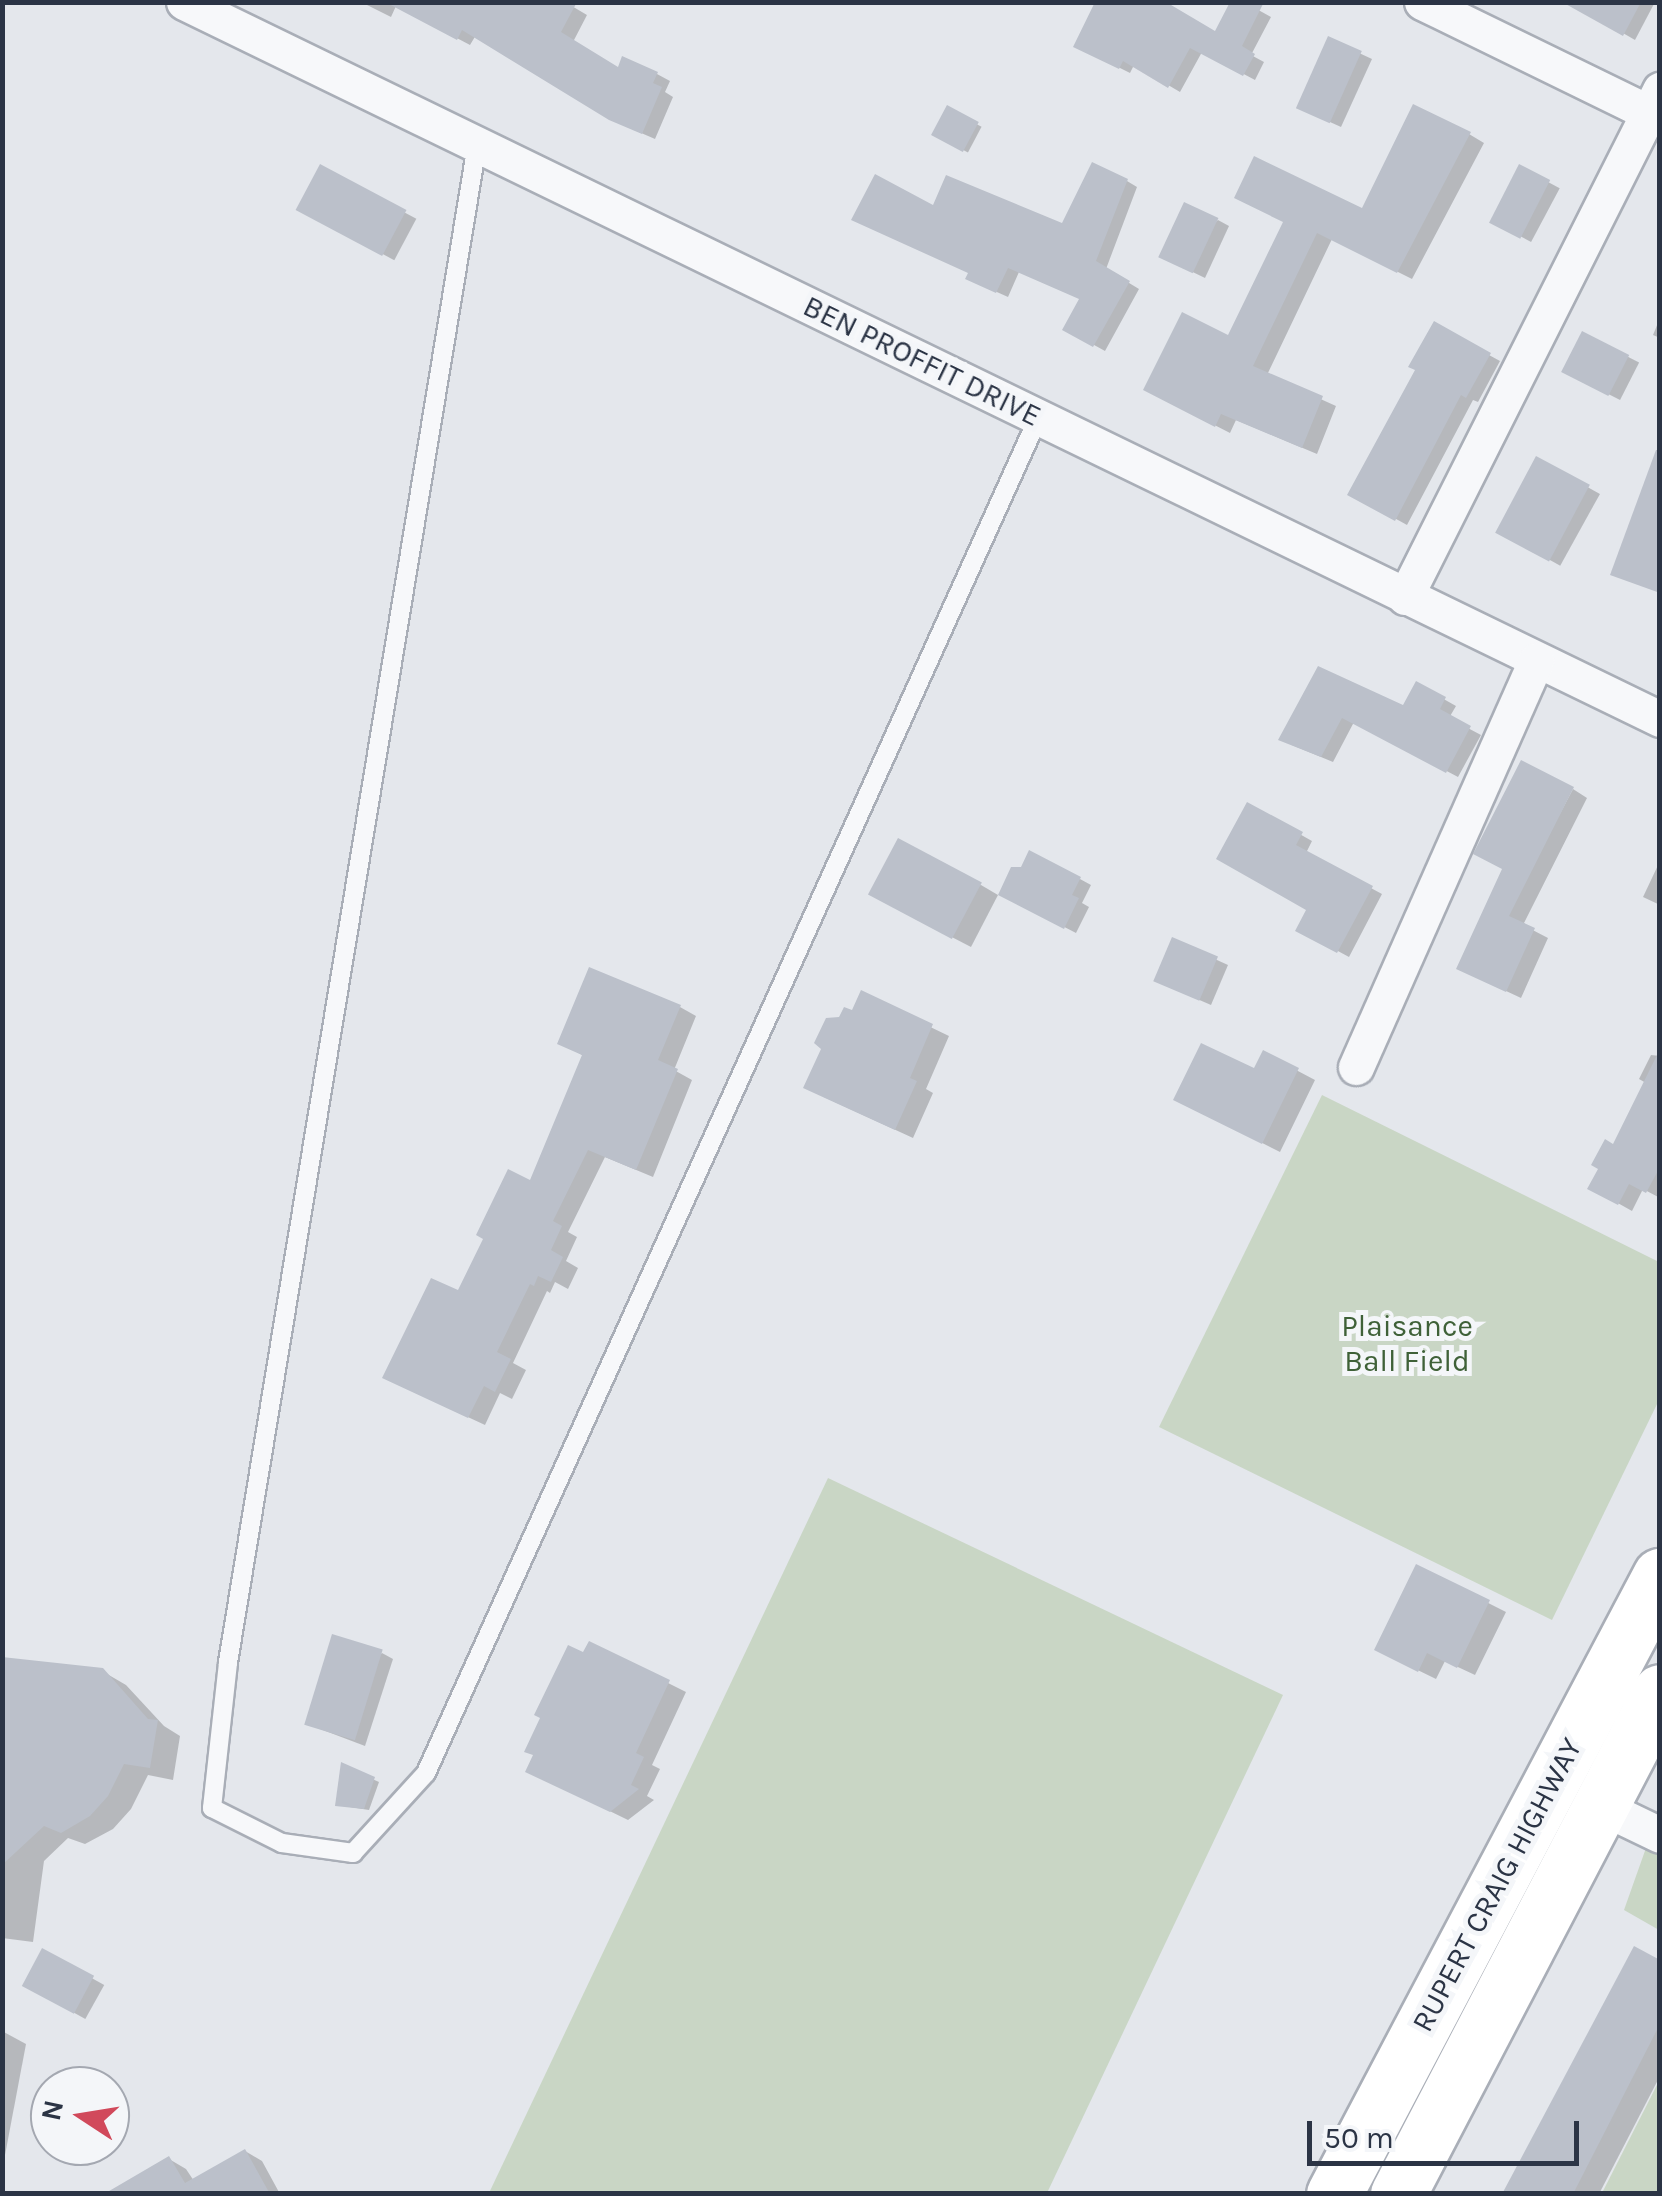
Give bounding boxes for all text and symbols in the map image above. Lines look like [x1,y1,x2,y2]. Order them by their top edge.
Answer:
street label: BEN PROFFIT DRIVE [797,288,1047,434]
park label: Plaisance Ball Field [1341,1308,1473,1378]
street label: RUPERT CRAIG HIGHWAY [1404,1732,1590,2038]
north arrow [30,2066,130,2166]
text: N [34,2097,70,2123]
scale bar [1312,2101,1584,2163]
text: 50 m [1324,2120,1394,2156]

